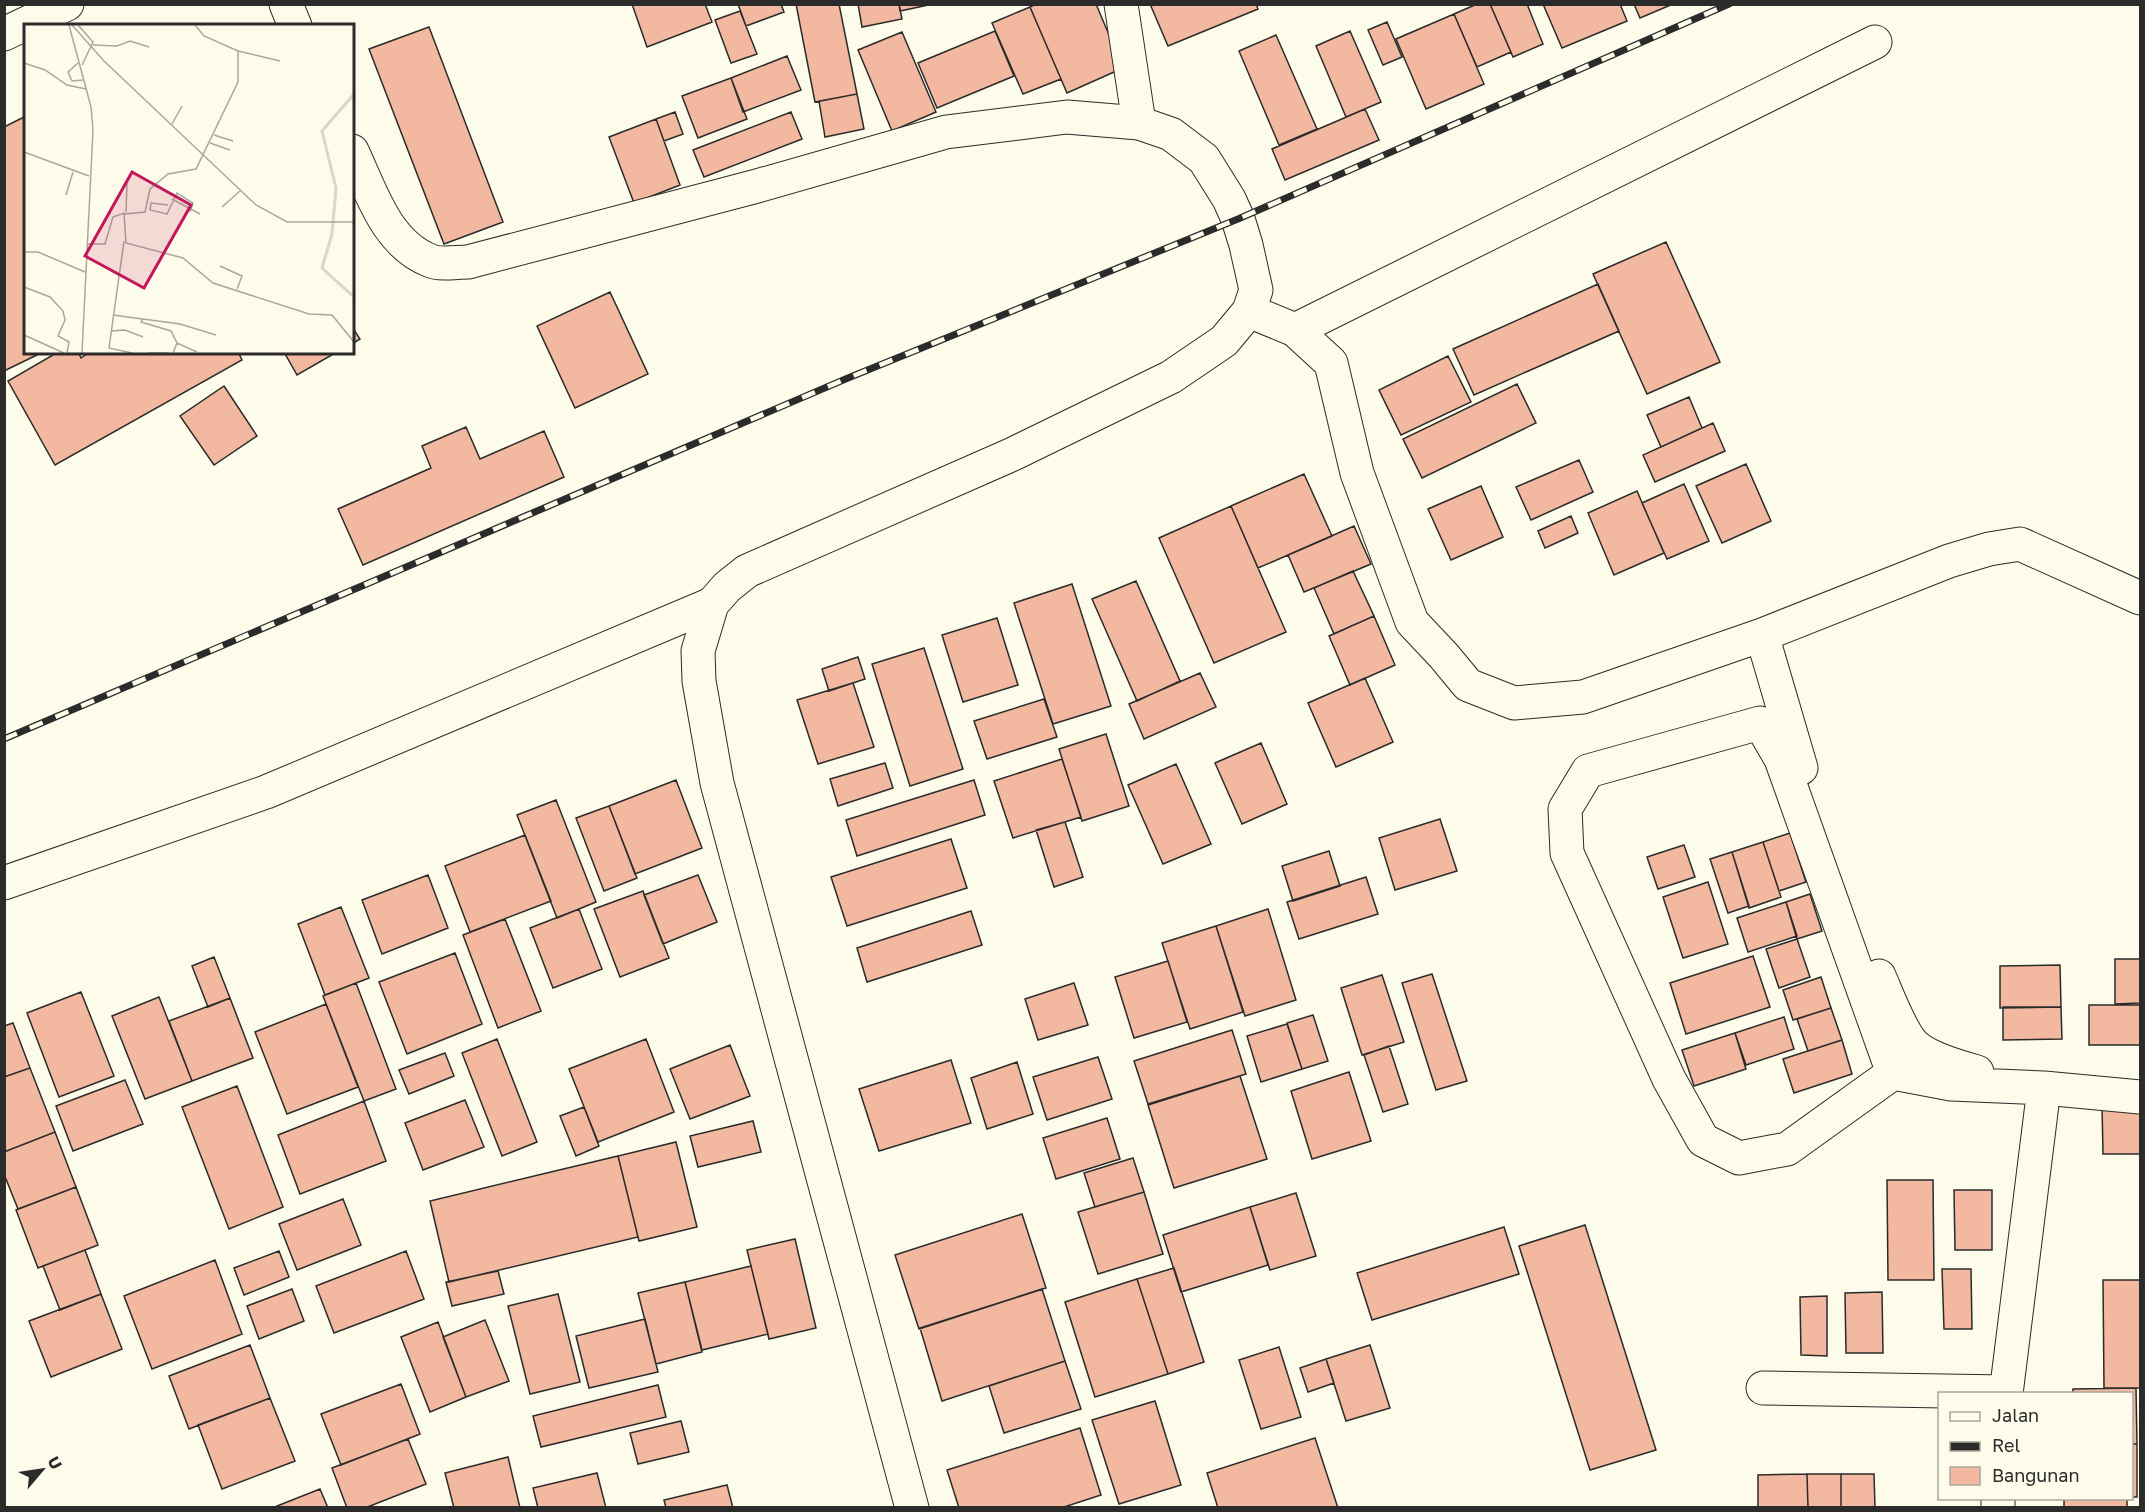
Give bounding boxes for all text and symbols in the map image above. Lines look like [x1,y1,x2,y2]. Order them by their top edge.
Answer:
inset map [24,24,354,354]
legend [1938,1392,2133,1500]
text: Jalan [1992,1404,2039,1426]
text: Rel [1992,1434,2020,1456]
north arrow [12,1440,72,1500]
text: U [44,1453,67,1473]
text: Bangunan [1992,1464,2080,1486]

